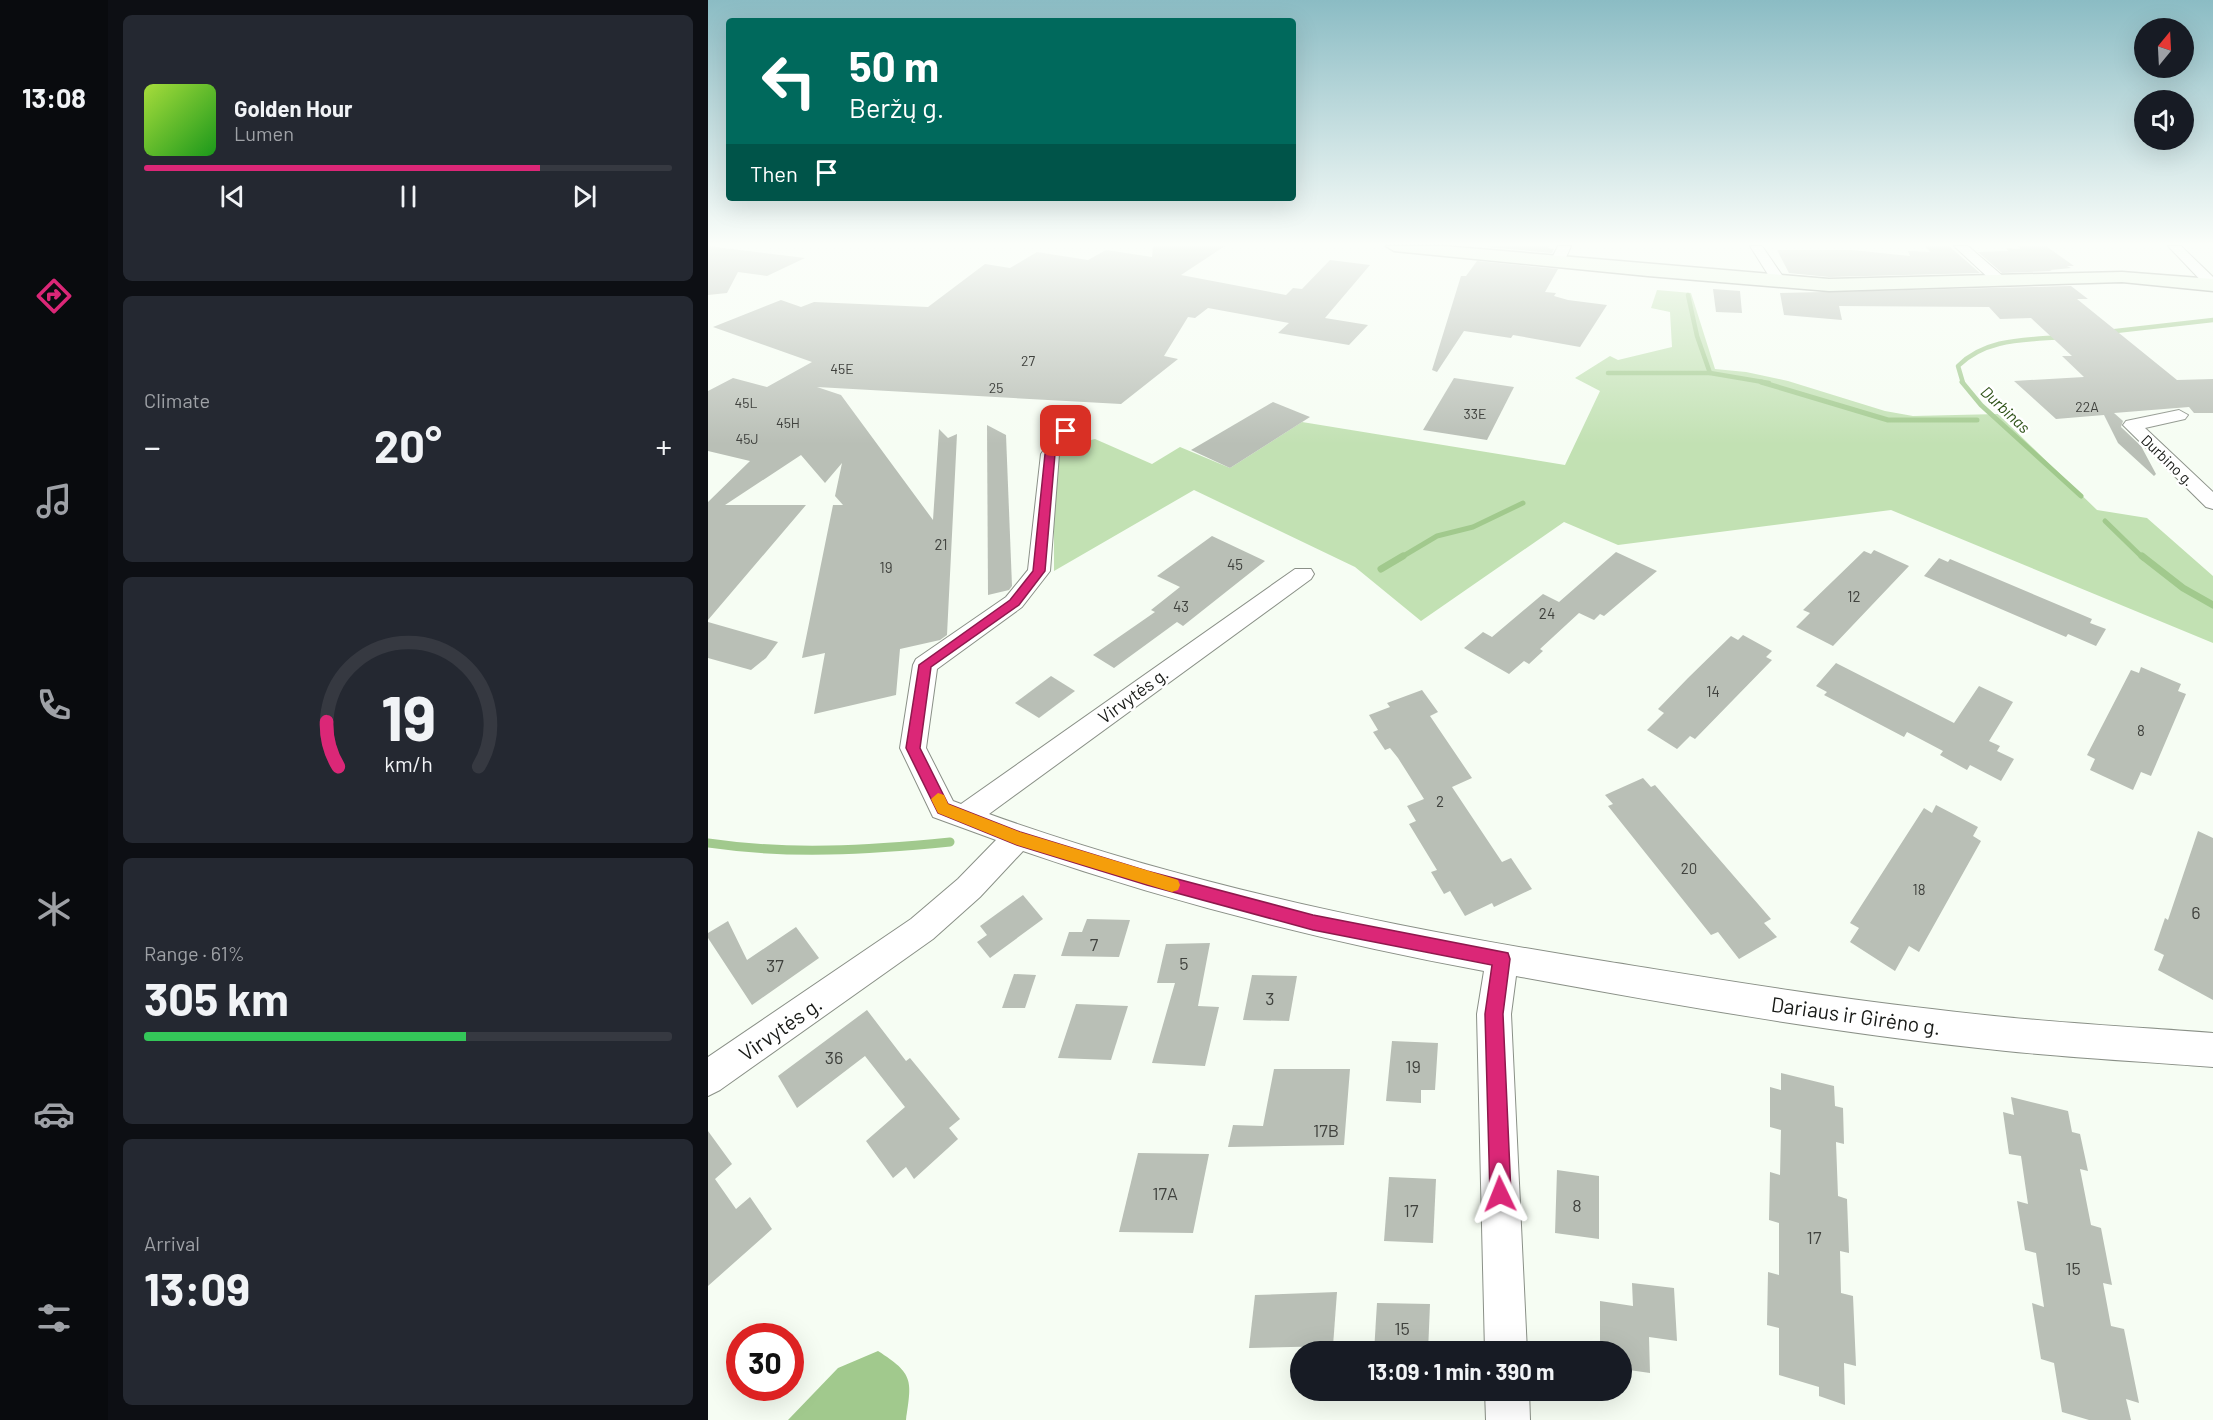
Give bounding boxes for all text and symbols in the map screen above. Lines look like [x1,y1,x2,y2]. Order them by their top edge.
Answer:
north arrow [2134,18,2194,78]
map controls [2134,18,2194,150]
text: 50 m [849,40,939,90]
icon: left [750,42,828,120]
text: 13:08 [22,81,86,113]
button: sound [2134,90,2194,150]
text: Beržų g. [849,91,944,123]
text: Golden Hour [234,95,352,121]
text: Lumen [234,121,294,145]
icon: arrive [810,156,843,189]
text: Then [750,160,798,186]
icon: previous [216,180,249,213]
icon: pause [392,180,425,213]
icon: next [568,180,601,213]
icon: directions [33,275,75,317]
house number: 27 [1021,352,1035,369]
house number: 45E [830,360,854,377]
house number: 25 [989,379,1003,396]
water label: Durbinas [1978,382,2035,437]
text: Climate [144,388,210,412]
house number: 45L [735,394,757,411]
house number: 22A [2075,398,2099,415]
pin [1040,405,1091,456]
house number: 33E [1464,405,1486,422]
house number: 45H [776,414,800,431]
icon: arrive [1049,414,1082,447]
text: 20° [374,418,442,472]
text: − [144,426,161,466]
text: + [656,426,672,466]
house number: 45J [736,430,759,447]
street label: Durbino g. [2138,431,2198,489]
icon: music [33,480,75,522]
house number: 21 [934,535,948,553]
house number: 45 [1227,555,1243,573]
house number: 19 [879,558,893,576]
house number: 12 [1847,587,1861,605]
house number: 43 [1173,597,1189,615]
house number: 24 [1539,604,1555,622]
street label: Virvytės g. [1093,662,1173,728]
text: 19 [380,679,436,753]
house number: 14 [1706,682,1720,700]
icon: phone [33,684,75,726]
house number: 8 [2137,721,2145,739]
text: km/h [384,751,432,776]
house number: 2 [1436,792,1444,810]
house number: 20 [1681,859,1697,877]
house number: 18 [1912,880,1926,898]
icon: climate [33,888,75,930]
house number: 6 [2191,901,2201,923]
house number: 7 [1090,933,1099,955]
text: Range · 61% [144,941,245,965]
house number: 5 [1179,952,1189,974]
house number: 37 [766,954,784,976]
text: 305 km [144,971,289,1025]
house number: 3 [1265,987,1275,1009]
street label: Virvytės g. [734,990,826,1066]
street label: Dariaus ir Girėno g. [1770,991,1942,1039]
house number: 36 [825,1046,843,1068]
house number: 19 [1405,1055,1421,1077]
icon: car [33,1093,75,1135]
house number: 17B [1313,1119,1339,1141]
position arrow [1468,1162,1532,1226]
house number: 17A [1152,1182,1178,1204]
house number: 8 [1572,1194,1582,1216]
house number: 17 [1404,1199,1419,1221]
house number: 17 [1807,1226,1822,1248]
text: Arrival [144,1231,200,1255]
house number: 15 [2065,1257,2081,1279]
text: 13:09 [144,1261,250,1315]
icon: filters [33,1297,75,1339]
house number: 15 [1394,1317,1410,1339]
speed limit sign: 30 [726,1323,804,1401]
text: 13:09 · 1 min · 390 m [1368,1358,1554,1384]

